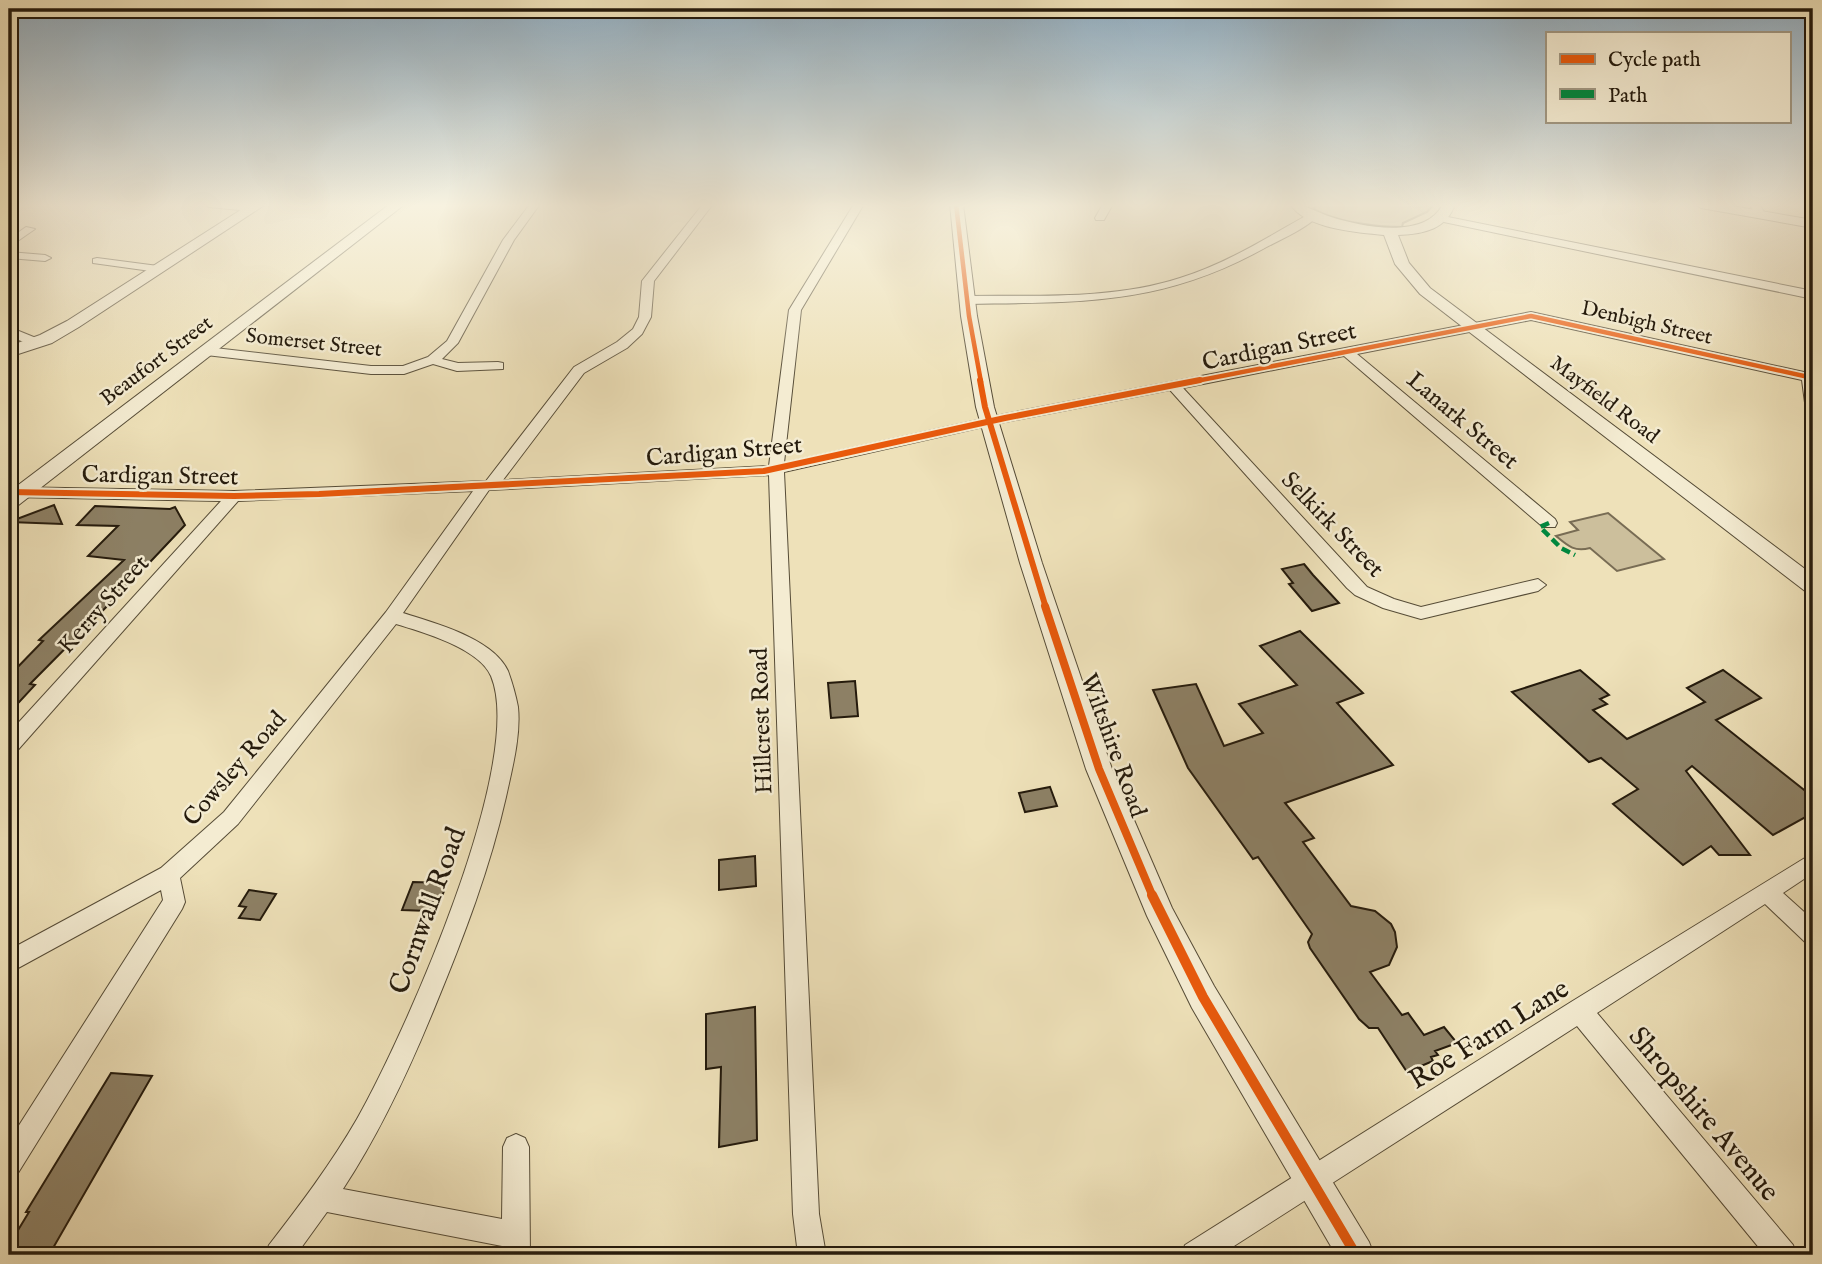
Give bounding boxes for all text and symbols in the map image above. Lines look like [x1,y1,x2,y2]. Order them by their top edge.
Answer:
legend [1546,32,1790,122]
text: Cycle path [1608,47,1701,74]
text: Path [1608,83,1647,110]
street label: Denbigh Street [1578,295,1715,352]
street label: Beaufort Street [95,310,219,412]
street label: Cardigan Street [1199,316,1359,379]
street label: Somerset Street [245,323,383,364]
street label: Mayfield Road [1544,350,1665,451]
street label: Lanark Street [1400,365,1524,477]
street label: Cardigan Street [645,430,803,475]
street label: Cardigan Street [81,460,239,493]
street label: Selkirk Street [1274,466,1390,585]
street label: Kerry Street [52,549,157,661]
street label: Hillcrest Road [744,647,781,795]
street label: Wiltshire Road [1072,669,1153,822]
street label: Cowsley Road [177,705,294,833]
street label: Cornwall Road [382,823,475,999]
street label: Roe Farm Lane [1403,972,1576,1098]
street label: Shropshire Avenue [1620,1020,1786,1209]

